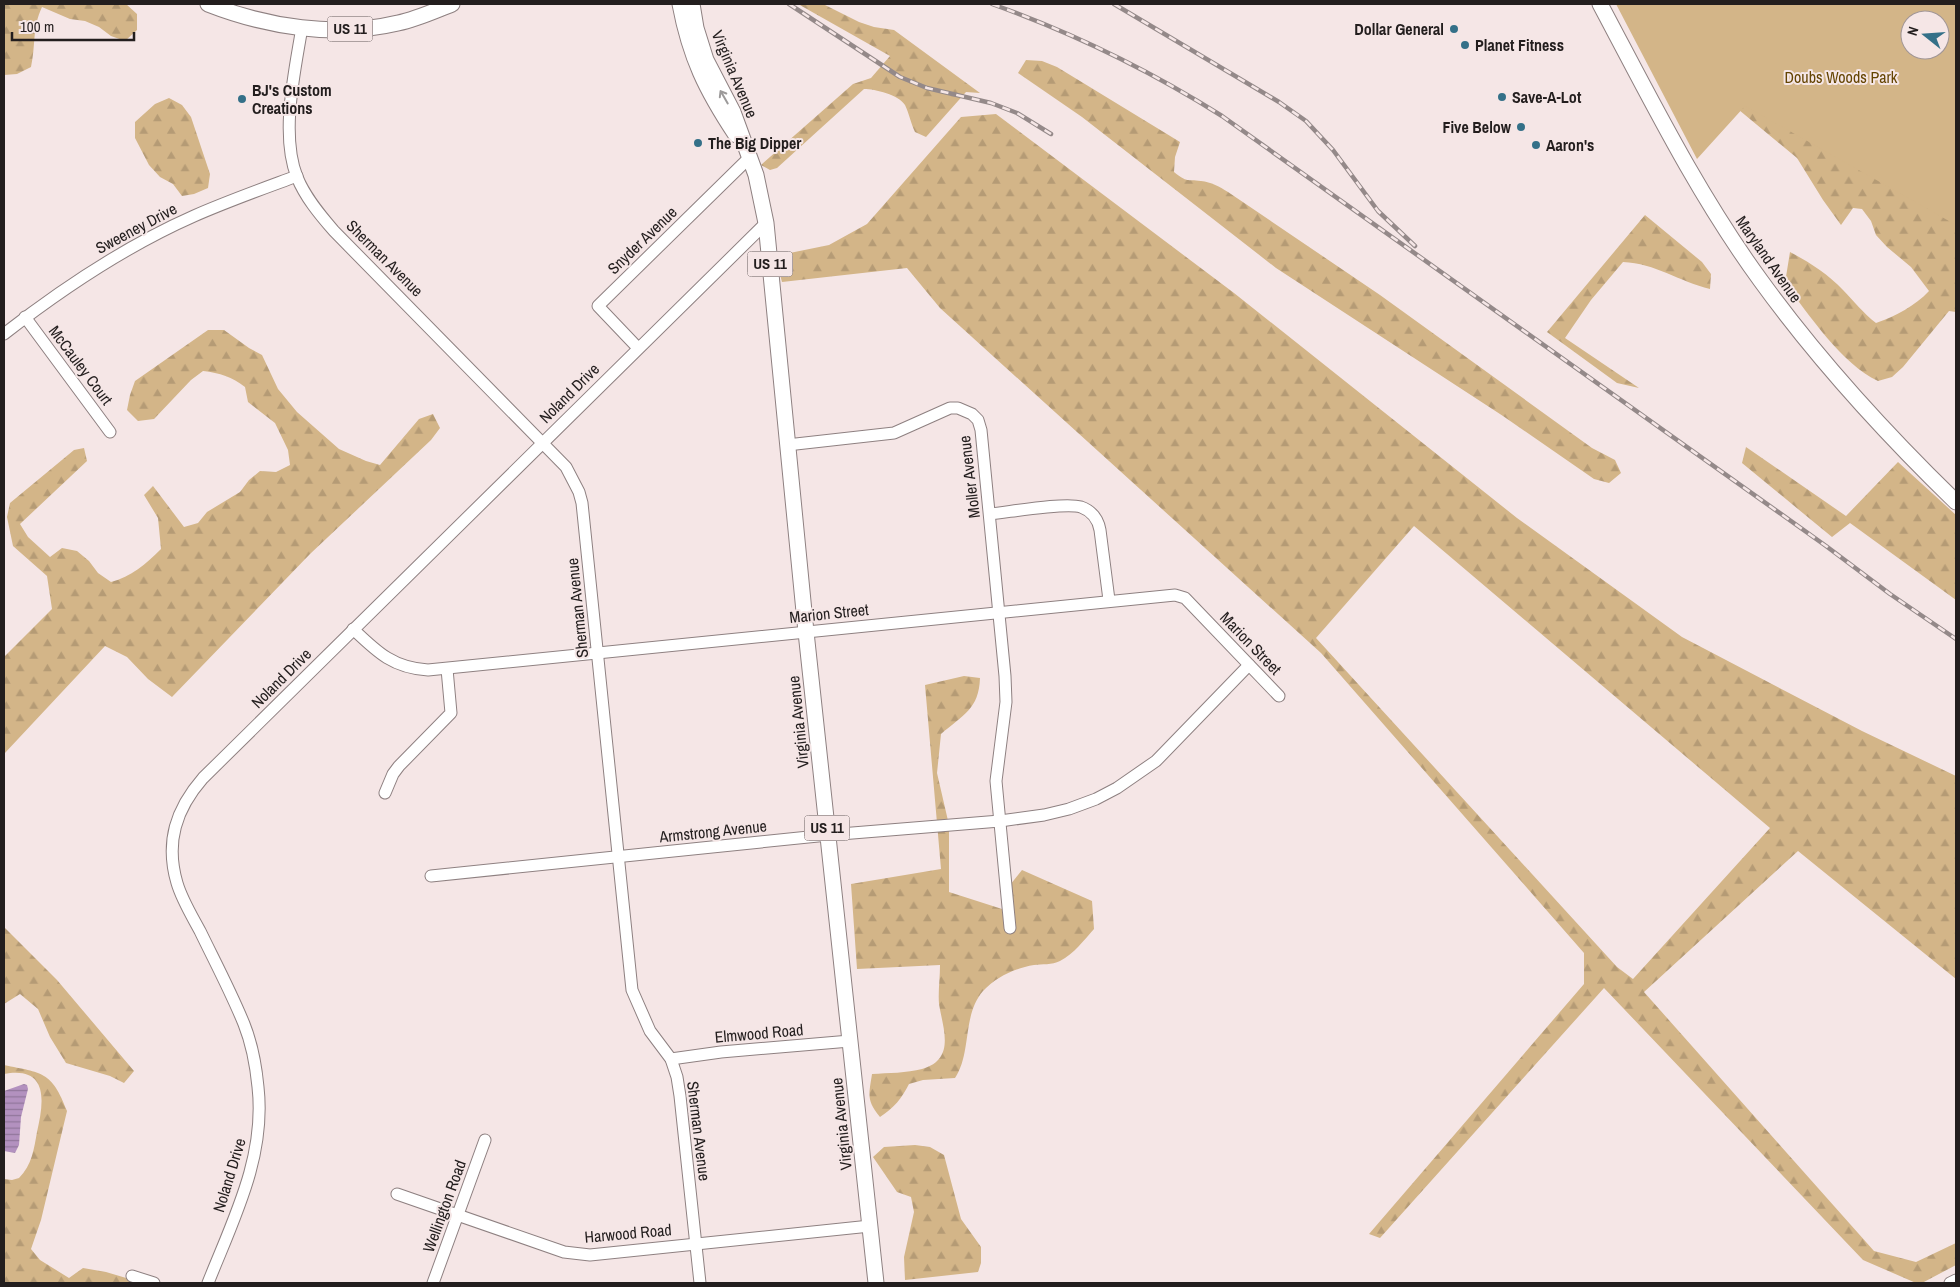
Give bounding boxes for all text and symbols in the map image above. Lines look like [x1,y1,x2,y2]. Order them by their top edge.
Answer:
scale bar [12,10,135,42]
north arrow [1900,10,1950,60]
text: 100 m [20,16,54,37]
road number: US 11 [328,16,372,42]
place label: Dollar General [1354,18,1444,40]
marker: Dollar General [1448,23,1460,35]
text: N [1903,25,1922,38]
street label: Virginia Avenue [707,27,763,121]
place label: Planet Fitness [1475,34,1564,56]
marker: Planet Fitness [1459,39,1471,51]
park label: Doubs Woods Park [1785,66,1898,88]
place label: BJ's Custom Creations [252,79,332,119]
place label: Save-A-Lot [1512,86,1582,108]
one-way arrow [719,90,729,104]
marker: Save-A-Lot [1496,91,1508,103]
marker: BJ's Custom Creations [236,93,248,105]
place label: Five Below [1442,116,1512,138]
marker: Five Below [1515,121,1527,133]
place label: The Big Dipper [708,132,802,154]
place label: Aaron's [1546,134,1594,156]
marker: The Big Dipper [692,137,704,149]
marker: Aaron's [1530,139,1542,151]
street label: Sweeney Drive [92,197,180,259]
street label: Snyder Avenue [602,201,682,279]
street label: Maryland Avenue [1731,211,1807,307]
street label: Sherman Avenue [342,215,428,301]
road number: US 11 [748,252,792,276]
street label: McCauley Court [44,321,118,409]
street label: Noland Drive [534,358,604,428]
street label: Moller Avenue [953,435,985,519]
street label: Sherman Avenue [561,557,593,659]
street label: Marion Street [788,598,870,628]
street label: Marion Street [1215,607,1287,679]
street label: Noland Drive [246,643,316,713]
street label: Virginia Avenue [782,675,814,769]
street label: Armstrong Avenue [657,814,768,848]
road number: US 11 [804,816,850,840]
street label: Elmwood Road [714,1018,804,1048]
street label: Virginia Avenue [825,1077,857,1171]
street label: Sherman Avenue [682,1080,716,1182]
street label: Noland Drive [207,1135,251,1215]
street label: Wellington Road [417,1157,471,1255]
street label: Harwood Road [583,1218,673,1248]

